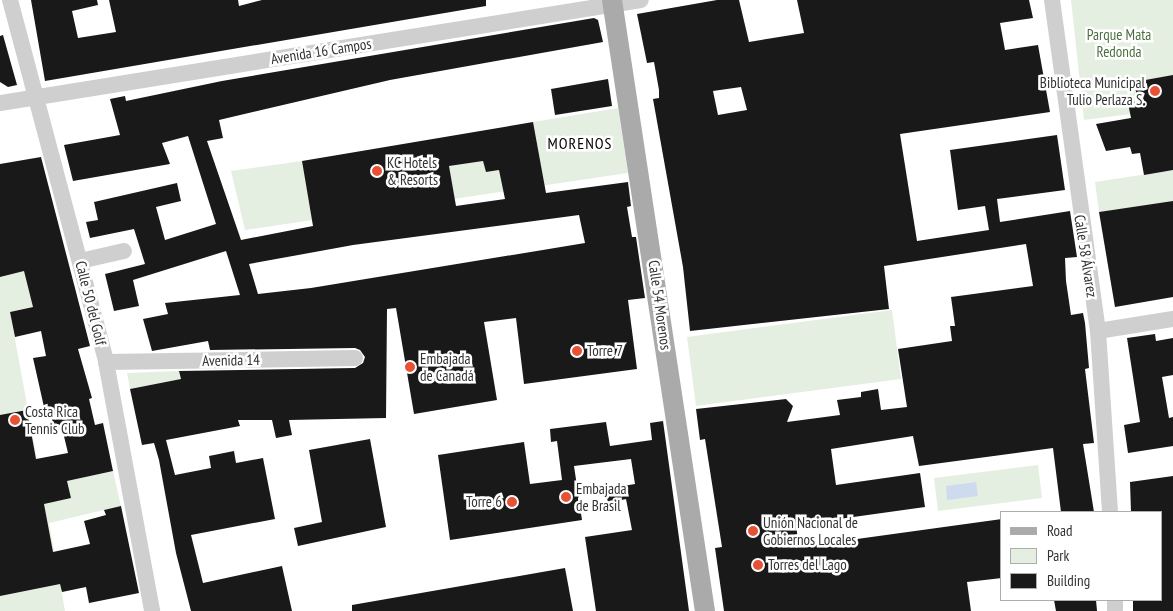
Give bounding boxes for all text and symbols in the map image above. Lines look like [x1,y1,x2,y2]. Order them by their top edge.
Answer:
park label: Parque Mata Redonda [1087,25,1151,60]
street label: Avenida 16 Campos [270,34,372,68]
place label: Biblioteca Municipal Tulio Perlaza S. [1040,73,1145,108]
marker: Biblioteca Municipal Tulio Perlaza S. [1149,85,1161,97]
district label: MORENOS [547,133,613,153]
place label: KC Hotels & Resorts [387,153,438,188]
marker: KC Hotels & Resorts [371,165,383,177]
street label: Calle 58 Álvarez [1071,213,1101,299]
street label: Calle 50 del Golf [72,259,110,347]
street label: Calle 54 Morenos [645,259,675,351]
place label: Torre 7 [587,342,623,360]
marker: Torre 7 [571,345,583,357]
place label: Embajada de Canadá [420,349,474,384]
street label: Avenida 14 [202,350,260,370]
marker: Embajada de Canadá [404,361,416,373]
place label: Costa Rica Tennis Club [25,402,84,437]
marker: Costa Rica Tennis Club [9,414,21,426]
place label: Embajada de Brasil [576,479,626,514]
marker: Embajada de Brasil [560,491,572,503]
place label: Torre 6 [466,493,502,511]
marker: Torre 6 [506,496,518,508]
legend [1000,511,1163,601]
place label: Unión Nacional de Gobiernos Locales [763,513,858,548]
text: Road [1047,521,1073,540]
marker: Unión Nacional de Gobiernos Locales [747,525,759,537]
text: Park [1047,546,1069,565]
place label: Torres del Lago [768,556,847,574]
marker: Torres del Lago [752,559,764,571]
text: Building [1047,571,1090,590]

